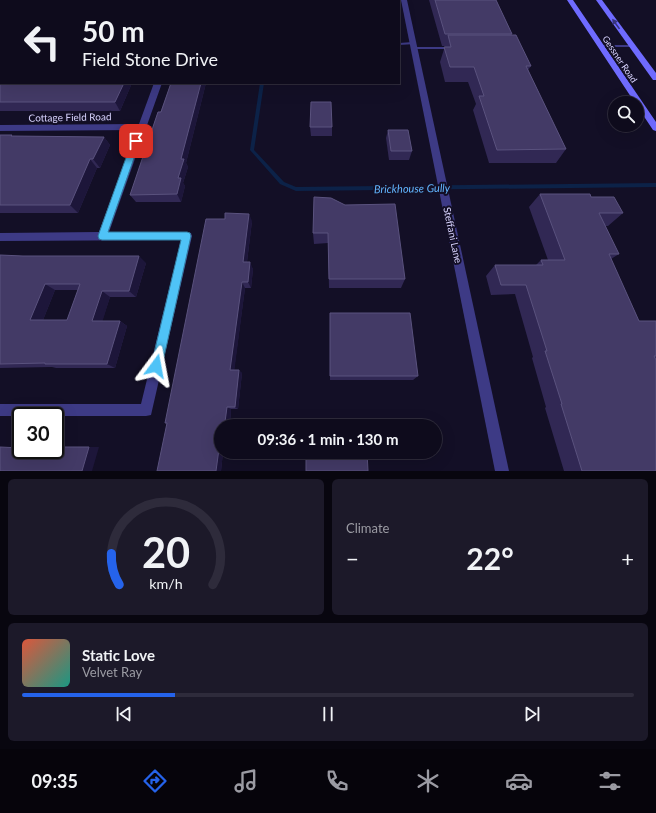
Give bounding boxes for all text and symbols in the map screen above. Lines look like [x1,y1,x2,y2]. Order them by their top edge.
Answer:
text: 50 m [82,14,145,48]
icon: left [16,16,68,68]
one-way arrow [612,19,621,30]
street label: Gessner Road [600,33,640,85]
text: Field Stone Drive [82,48,218,70]
map controls [608,96,644,132]
button: search [608,96,644,132]
street label: Cottage Field Road [28,110,112,124]
pin [119,124,153,158]
icon: arrive [125,130,147,152]
water label: Brickhouse Gully [374,181,451,195]
street label: Steffani Lane [441,206,465,264]
position arrow [135,345,177,387]
speed limit sign: 30 [12,407,64,459]
text: 09:36 · 1 min · 130 m [258,430,398,448]
text: Climate [346,520,389,536]
text: 20 [142,527,190,577]
text: 22° [466,540,514,576]
text: − [346,545,359,572]
text: + [621,545,634,572]
text: km/h [149,575,183,592]
text: Static Love [82,646,155,664]
text: Velvet Ray [82,664,142,680]
icon: previous [113,703,135,725]
icon: pause [317,703,339,725]
icon: next [521,703,543,725]
icon: directions [141,767,169,795]
icon: music [232,767,260,795]
icon: phone [323,767,351,795]
icon: climate [414,767,442,795]
icon: car [505,767,533,795]
icon: filters [596,767,624,795]
text: 09:35 [32,770,78,792]

